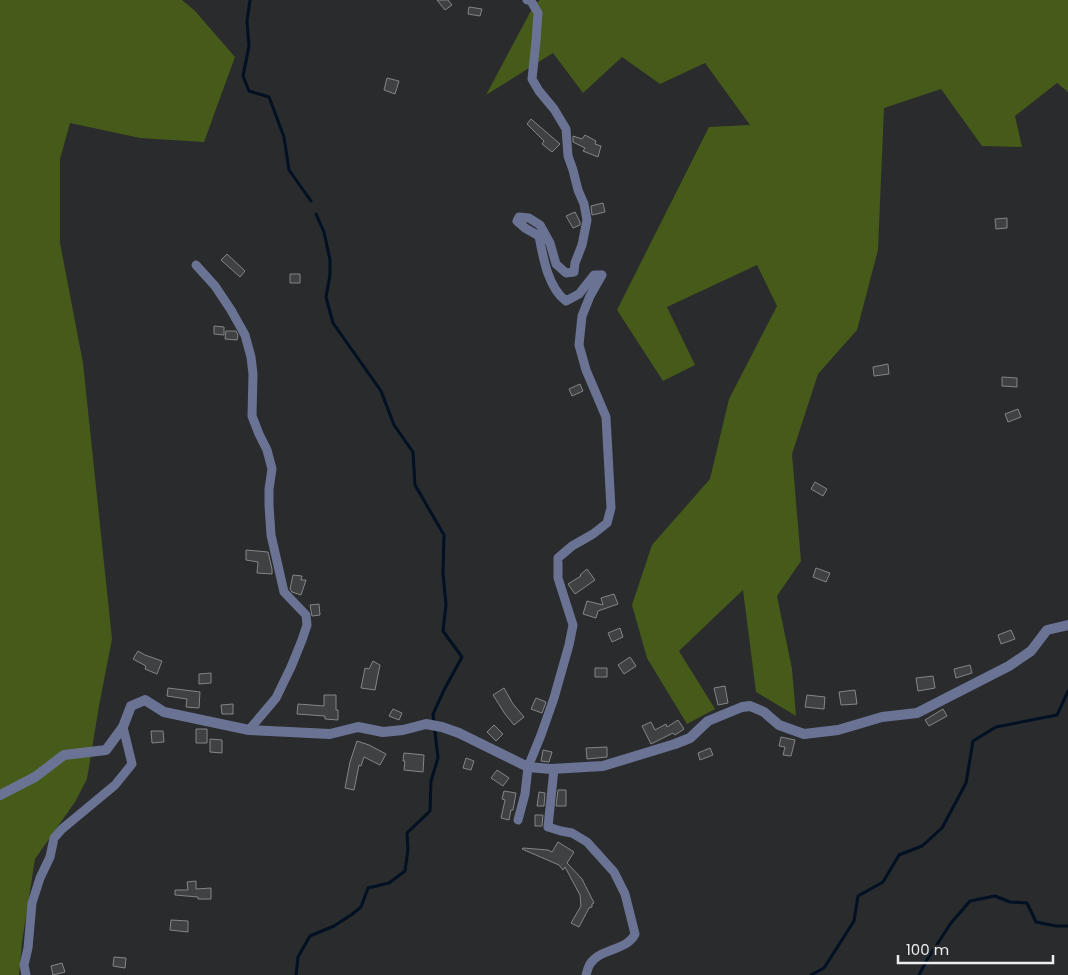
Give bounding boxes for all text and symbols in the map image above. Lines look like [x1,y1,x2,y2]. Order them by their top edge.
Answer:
scale bar [898,932,1053,964]
text: 100 m [906,939,949,960]

